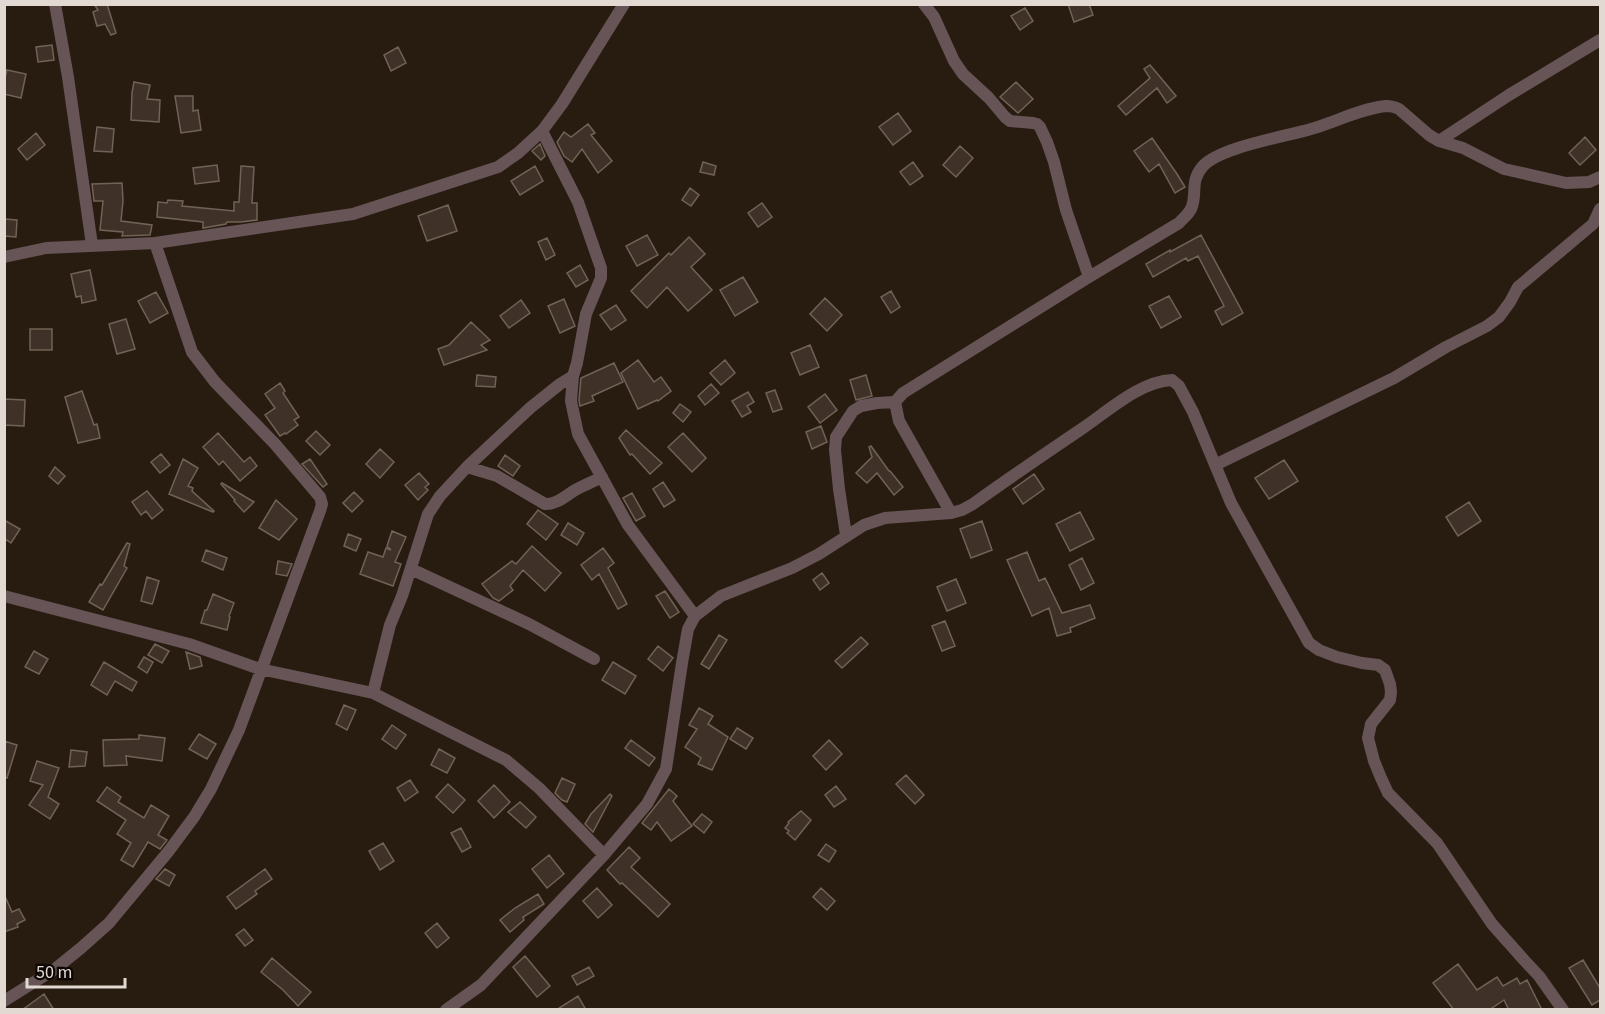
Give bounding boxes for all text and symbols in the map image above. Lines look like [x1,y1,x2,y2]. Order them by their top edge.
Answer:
scale bar [27,951,124,989]
text: 50 m [36,960,72,985]

